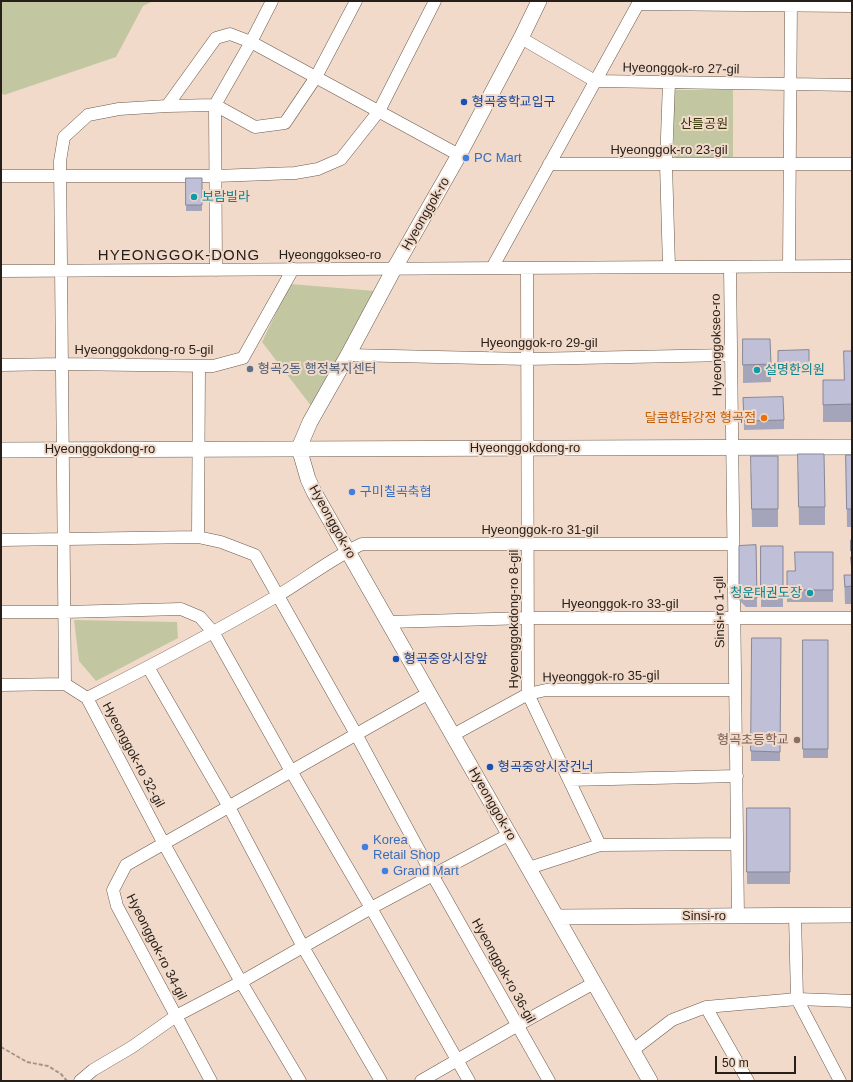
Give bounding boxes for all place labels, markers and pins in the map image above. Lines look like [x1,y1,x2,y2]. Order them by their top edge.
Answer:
place label: 형곡중학교입구 [472,94,556,110]
marker: 형곡중학교입구 [459,97,469,107]
place label: PC Mart [474,150,522,166]
marker: PC Mart [461,153,471,163]
place label: 보람빌라 [202,189,250,205]
marker: 보람빌라 [189,192,199,202]
place label: 형곡2동 행정복지센터 [258,361,376,377]
place label: 설명한의원 [765,362,825,378]
marker: 형곡2동 행정복지센터 [245,364,255,374]
marker: 설명한의원 [752,365,762,375]
place label: 달콤한닭강정 형곡점 [645,410,756,426]
marker: 달콤한닭강정 형곡점 [759,413,769,423]
place label: 구미칠곡축협 [360,484,432,500]
marker: 구미칠곡축협 [347,487,357,497]
place label: 청운태권도장 [730,585,802,601]
marker: 청운태권도장 [805,588,815,598]
place label: 형곡중앙시장앞 [404,651,488,667]
marker: 형곡중앙시장앞 [391,654,401,664]
place label: 형곡초등학교 [717,732,789,748]
marker: 형곡초등학교 [792,735,802,745]
place label: 형곡중앙시장건너 [498,759,594,775]
marker: 형곡중앙시장건너 [485,762,495,772]
place label: Korea Retail Shop [373,832,440,863]
marker: Korea Retail Shop [360,842,370,852]
place label: Grand Mart [393,863,459,879]
marker: Grand Mart [380,866,390,876]

